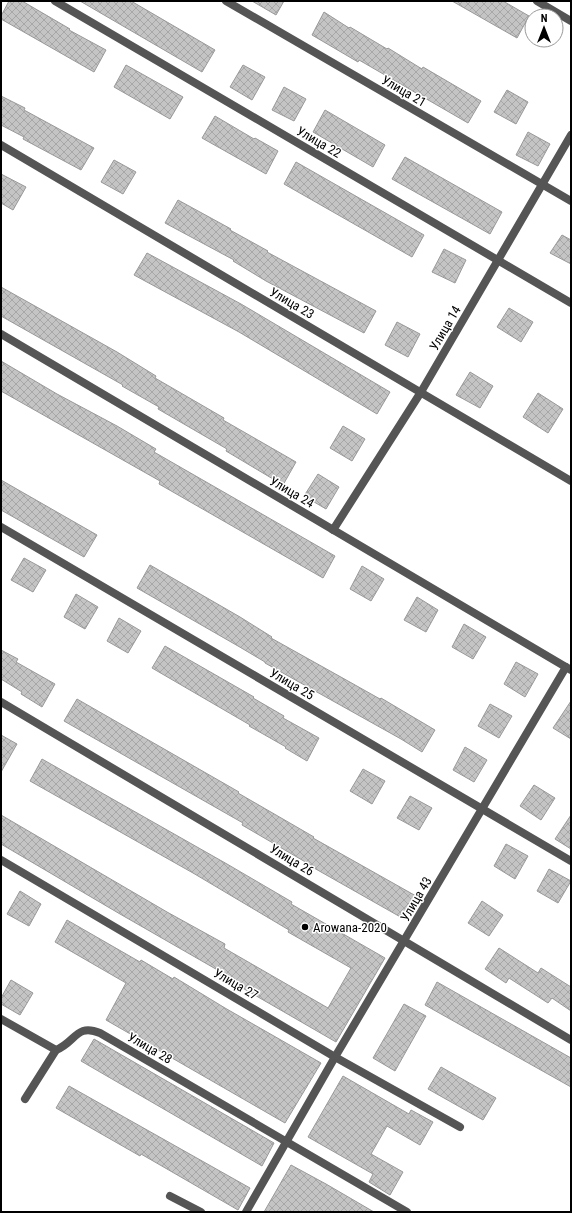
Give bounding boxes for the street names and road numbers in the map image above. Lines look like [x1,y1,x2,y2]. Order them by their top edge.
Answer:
street label: Улица 21 [379,72,429,110]
street label: Улица 22 [294,123,344,161]
street label: Улица 23 [267,284,317,322]
street label: Улица 14 [426,303,464,353]
street label: Улица 24 [267,473,317,511]
street label: Улица 25 [267,665,317,703]
street label: Улица 26 [267,841,317,879]
street label: Улица 43 [397,874,435,924]
street label: Улица 27 [211,965,261,1003]
street label: Улица 28 [125,1029,175,1067]

